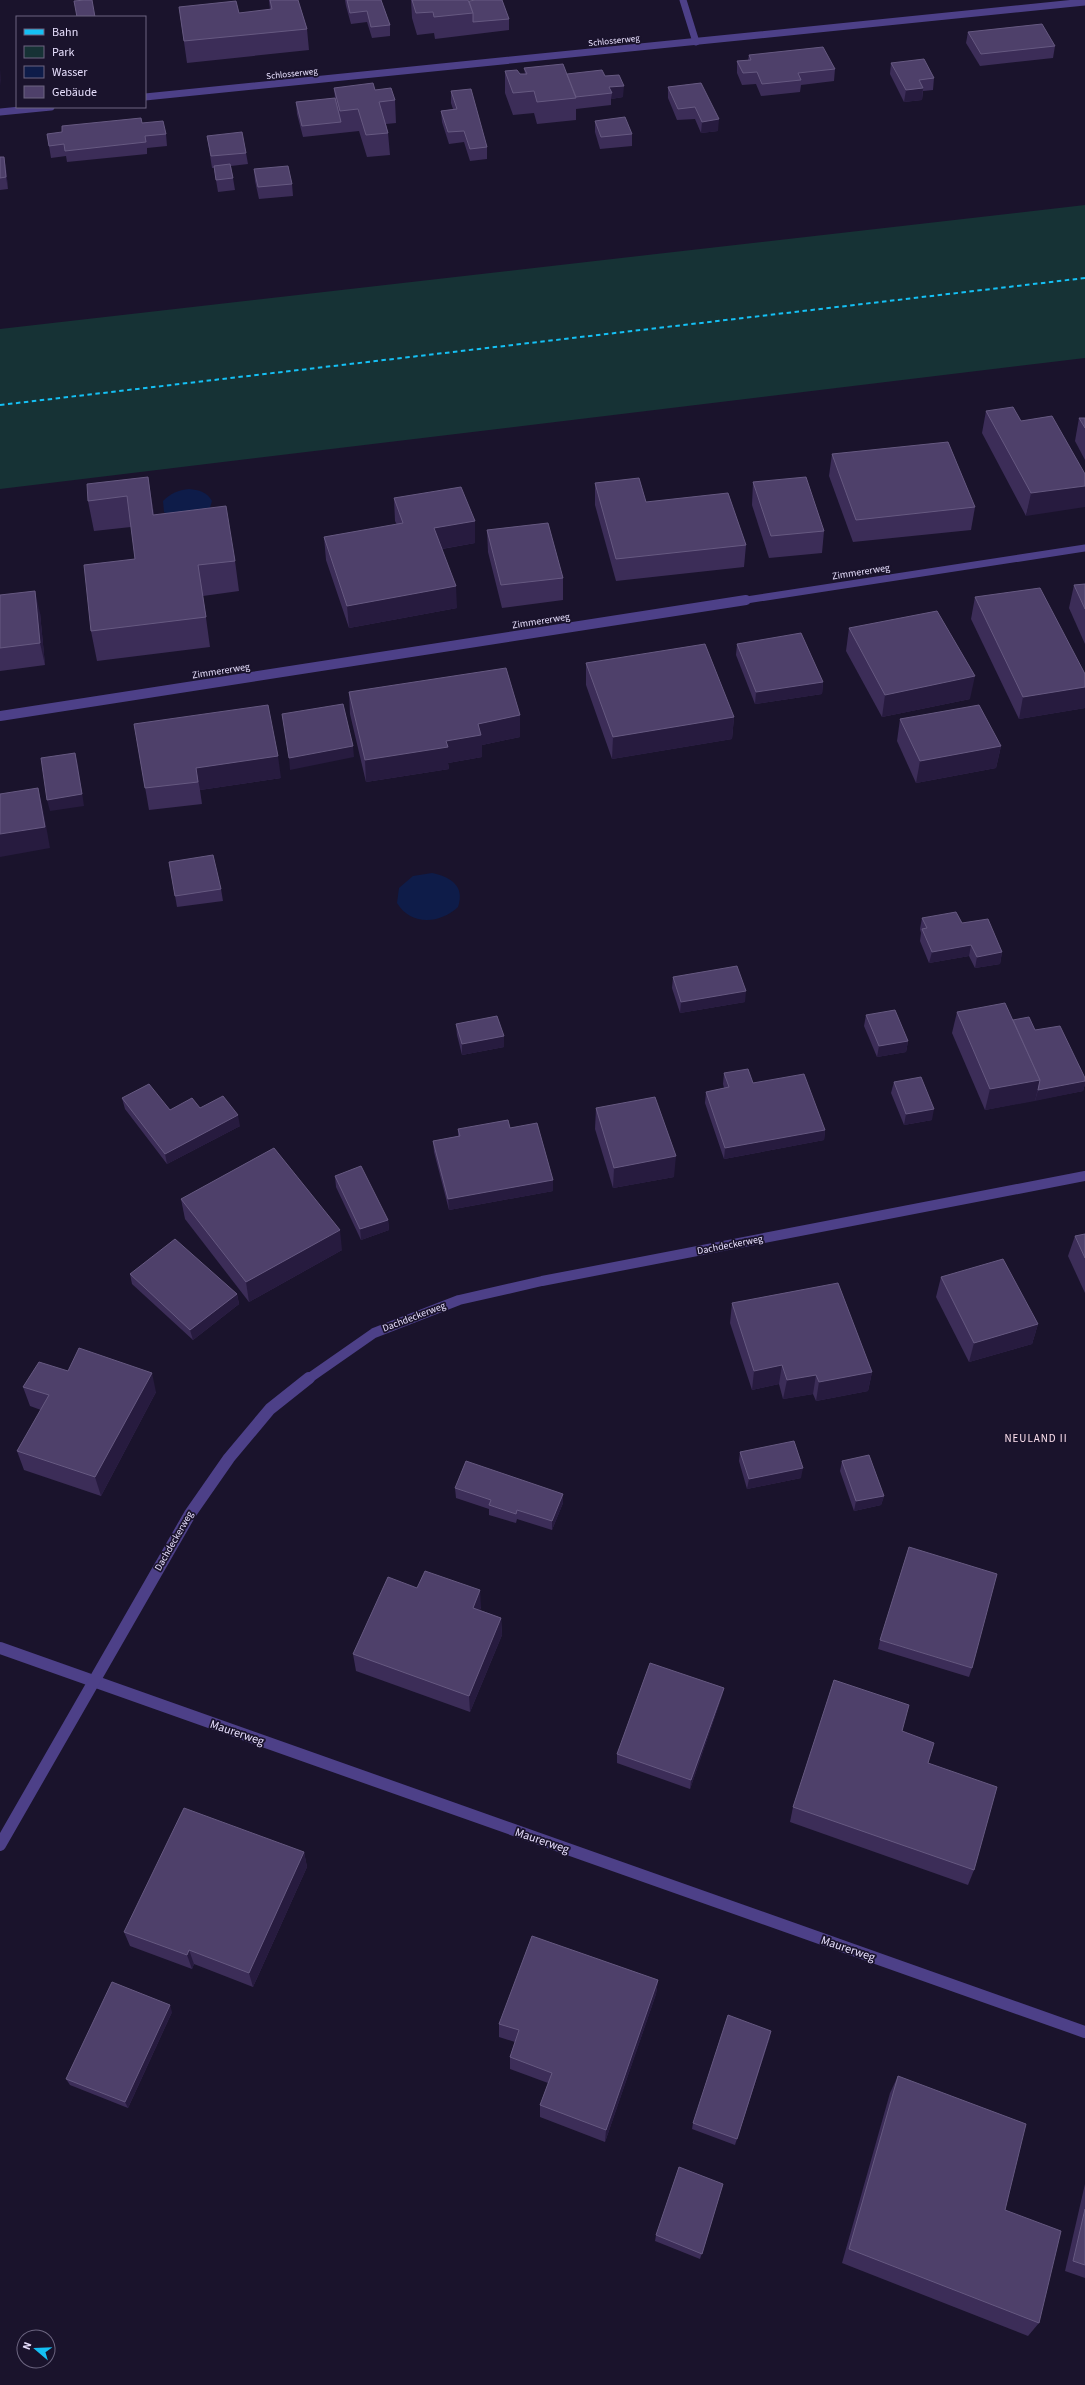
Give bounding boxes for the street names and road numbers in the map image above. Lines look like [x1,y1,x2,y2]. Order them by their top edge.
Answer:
street label: Schlosserweg [588,32,641,50]
street label: Schlosserweg [266,65,319,83]
street label: Zimmererweg [831,561,891,583]
street label: Zimmererweg [511,610,571,632]
street label: Zimmererweg [191,660,251,682]
street label: Dachdeckerweg [696,1232,764,1258]
street label: Dachdeckerweg [380,1299,448,1335]
street label: Dachdeckerweg [151,1509,197,1573]
street label: Maurerweg [208,1716,266,1750]
street label: Maurerweg [513,1824,571,1858]
street label: Maurerweg [819,1932,877,1966]

